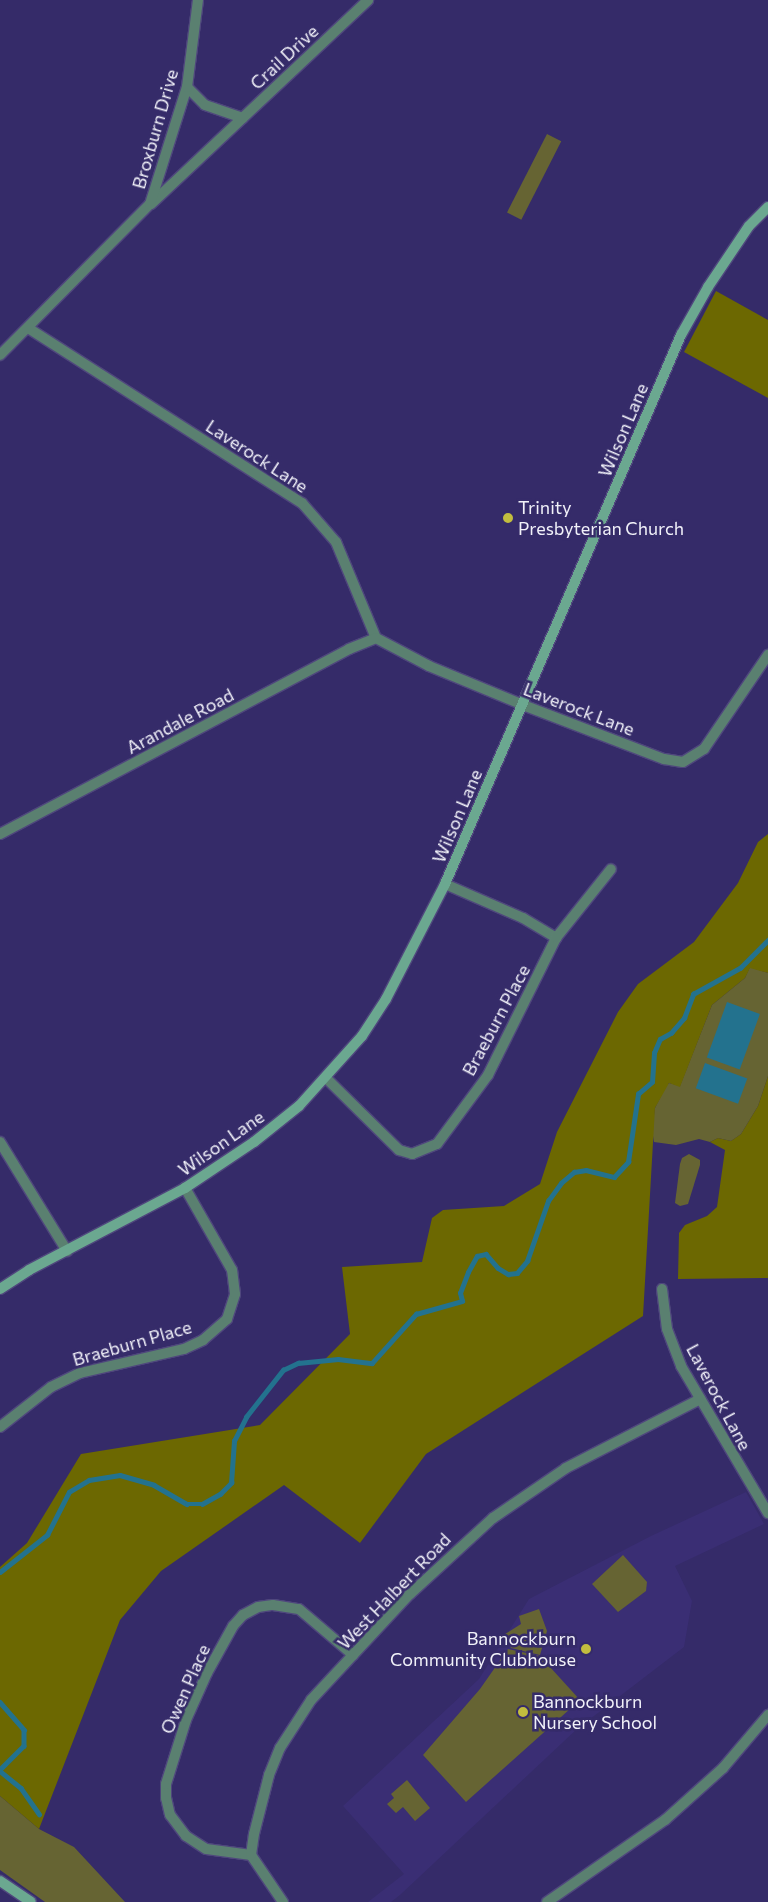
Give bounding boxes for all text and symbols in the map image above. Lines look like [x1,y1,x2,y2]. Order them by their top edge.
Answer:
street label: Crail Drive [246,20,322,94]
street label: Broxburn Drive [128,67,182,191]
street label: Wilson Lane [594,380,652,480]
street label: Laverock Lane [202,415,312,497]
place label: Trinity Presbyterian Church [518,497,684,540]
marker: Trinity Presbyterian Church [502,512,514,524]
street label: Laverock Lane [520,678,638,740]
street label: Arandale Road [123,684,237,758]
street label: Wilson Lane [428,766,486,866]
street label: Braeburn Place [458,961,534,1079]
street label: Wilson Lane [174,1106,268,1180]
street label: Braeburn Place [70,1316,194,1370]
street label: Laverock Lane [682,1340,756,1454]
street label: West Halbert Road [333,1528,455,1654]
place label: Bannockburn Community Clubhouse [390,1628,576,1670]
street label: Owen Place [156,1641,214,1737]
marker: Bannockburn Community Clubhouse [580,1643,592,1655]
place label: Bannockburn Nursery School [533,1691,657,1734]
marker: Bannockburn Nursery School [517,1706,529,1718]

